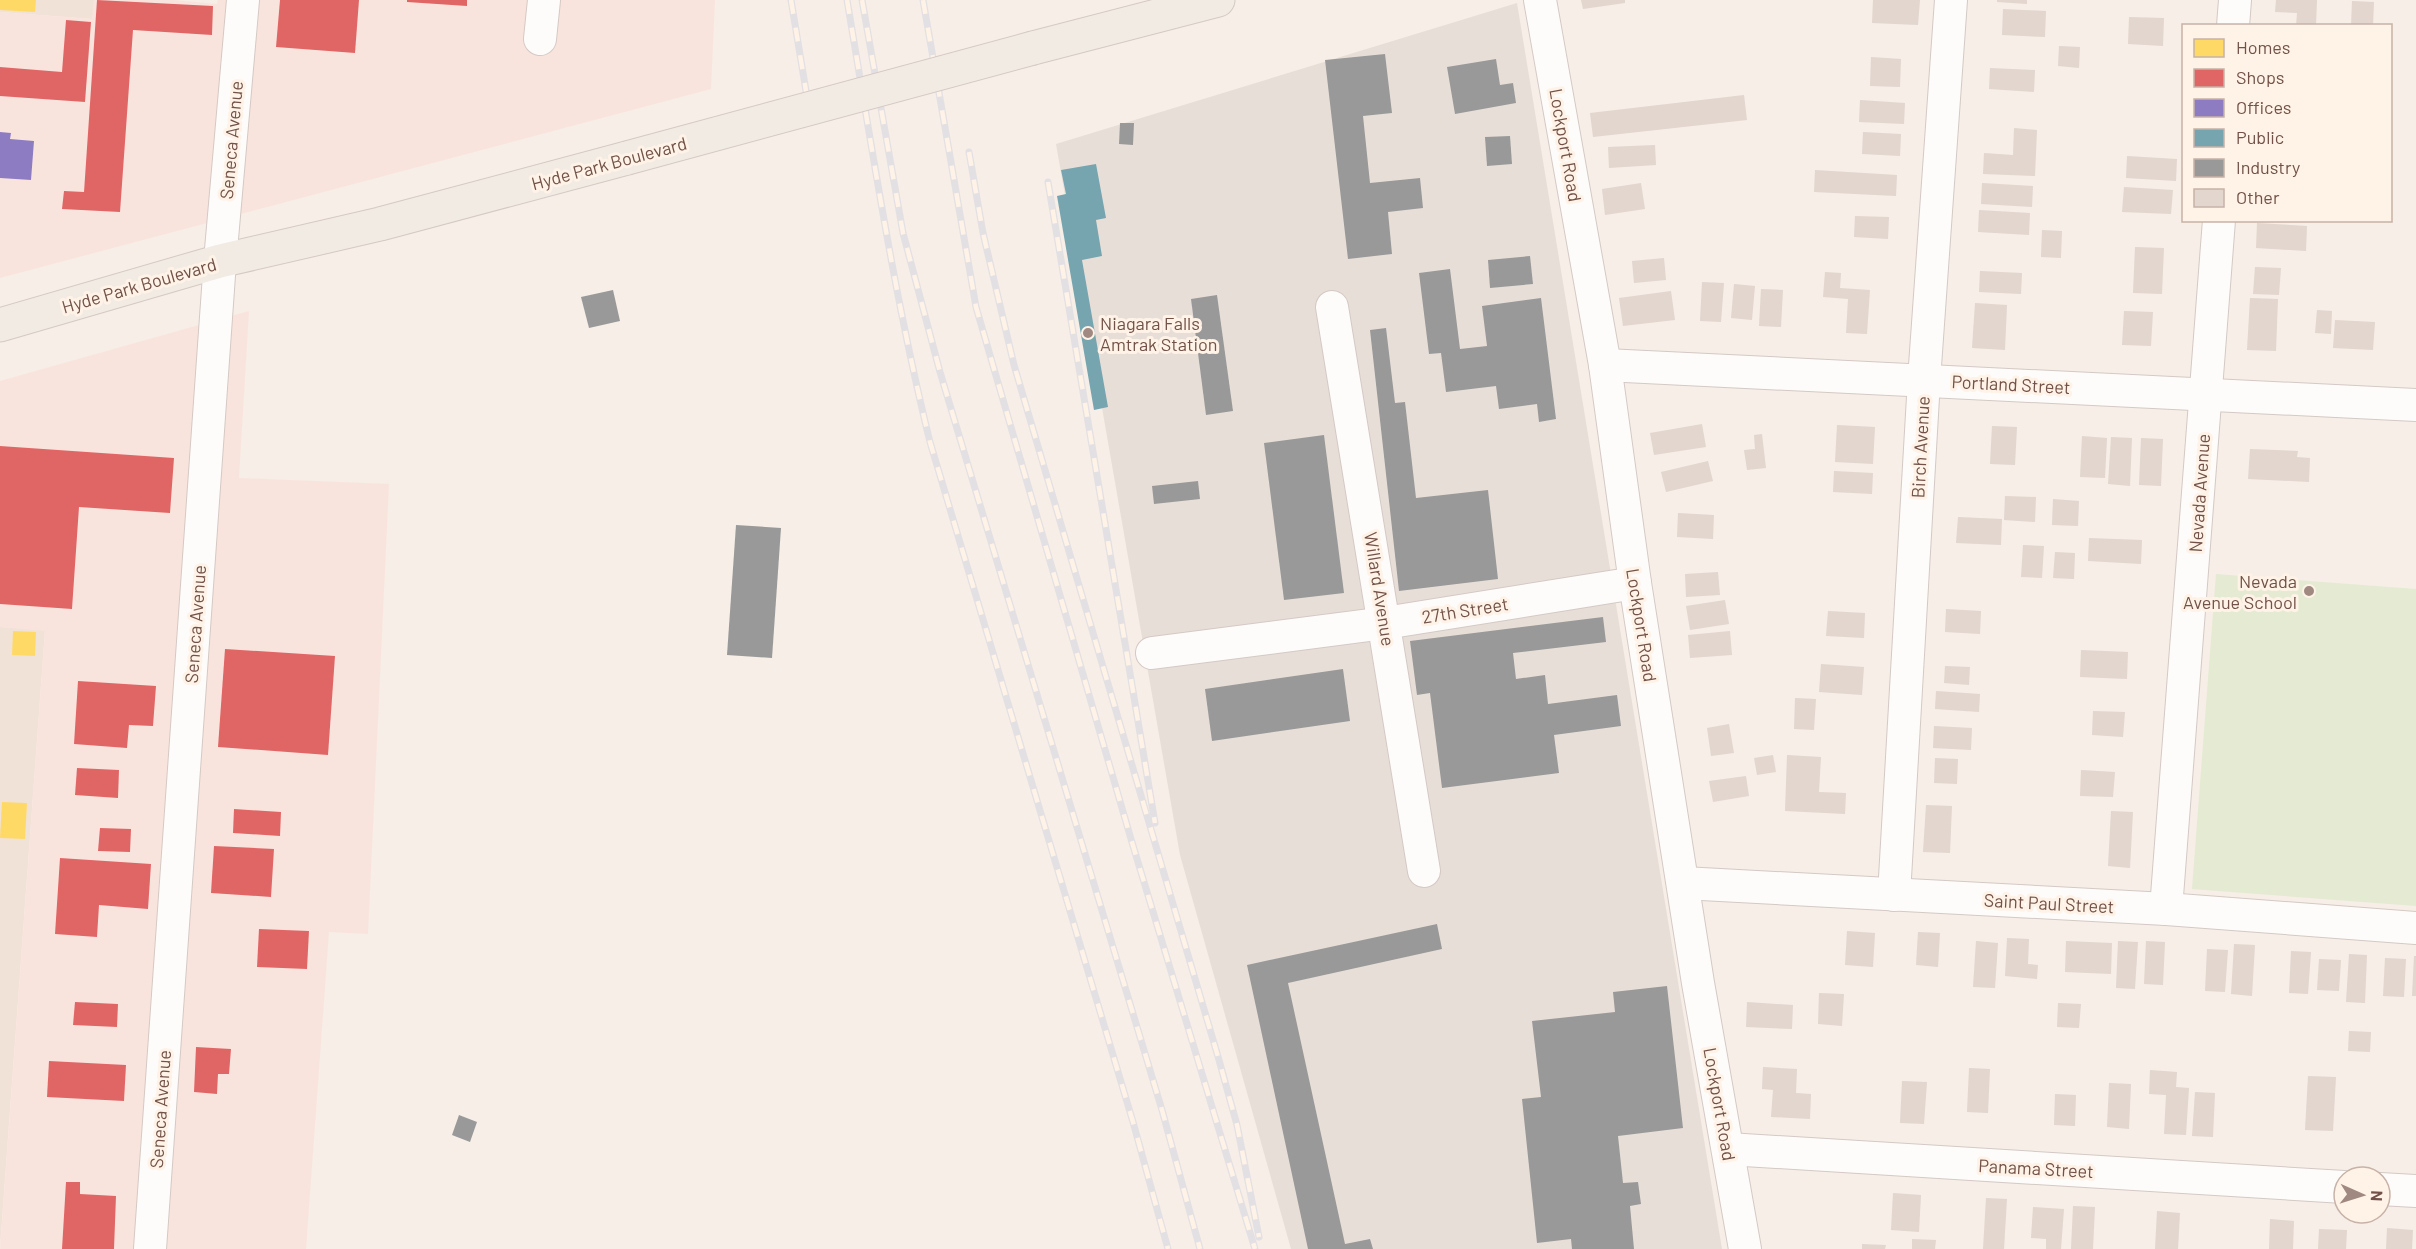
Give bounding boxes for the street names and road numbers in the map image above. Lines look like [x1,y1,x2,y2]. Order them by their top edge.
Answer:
street label: Seneca Avenue [215,80,247,200]
street label: Lockport Road [1545,87,1587,203]
street label: Hyde Park Boulevard [529,132,689,194]
street label: Hyde Park Boulevard [59,252,219,318]
street label: Portland Street [1951,370,2071,398]
street label: Birch Avenue [1906,395,1934,499]
street label: Nevada Avenue [2184,433,2214,553]
street label: Willard Avenue [1360,531,1400,647]
street label: Seneca Avenue [180,564,210,684]
street label: Lockport Road [1622,567,1662,683]
street label: 27th Street [1420,592,1510,628]
street label: Saint Paul Street [1983,889,2115,917]
street label: Lockport Road [1699,1046,1741,1162]
street label: Seneca Avenue [145,1049,175,1169]
street label: Panama Street [1978,1154,2094,1182]

